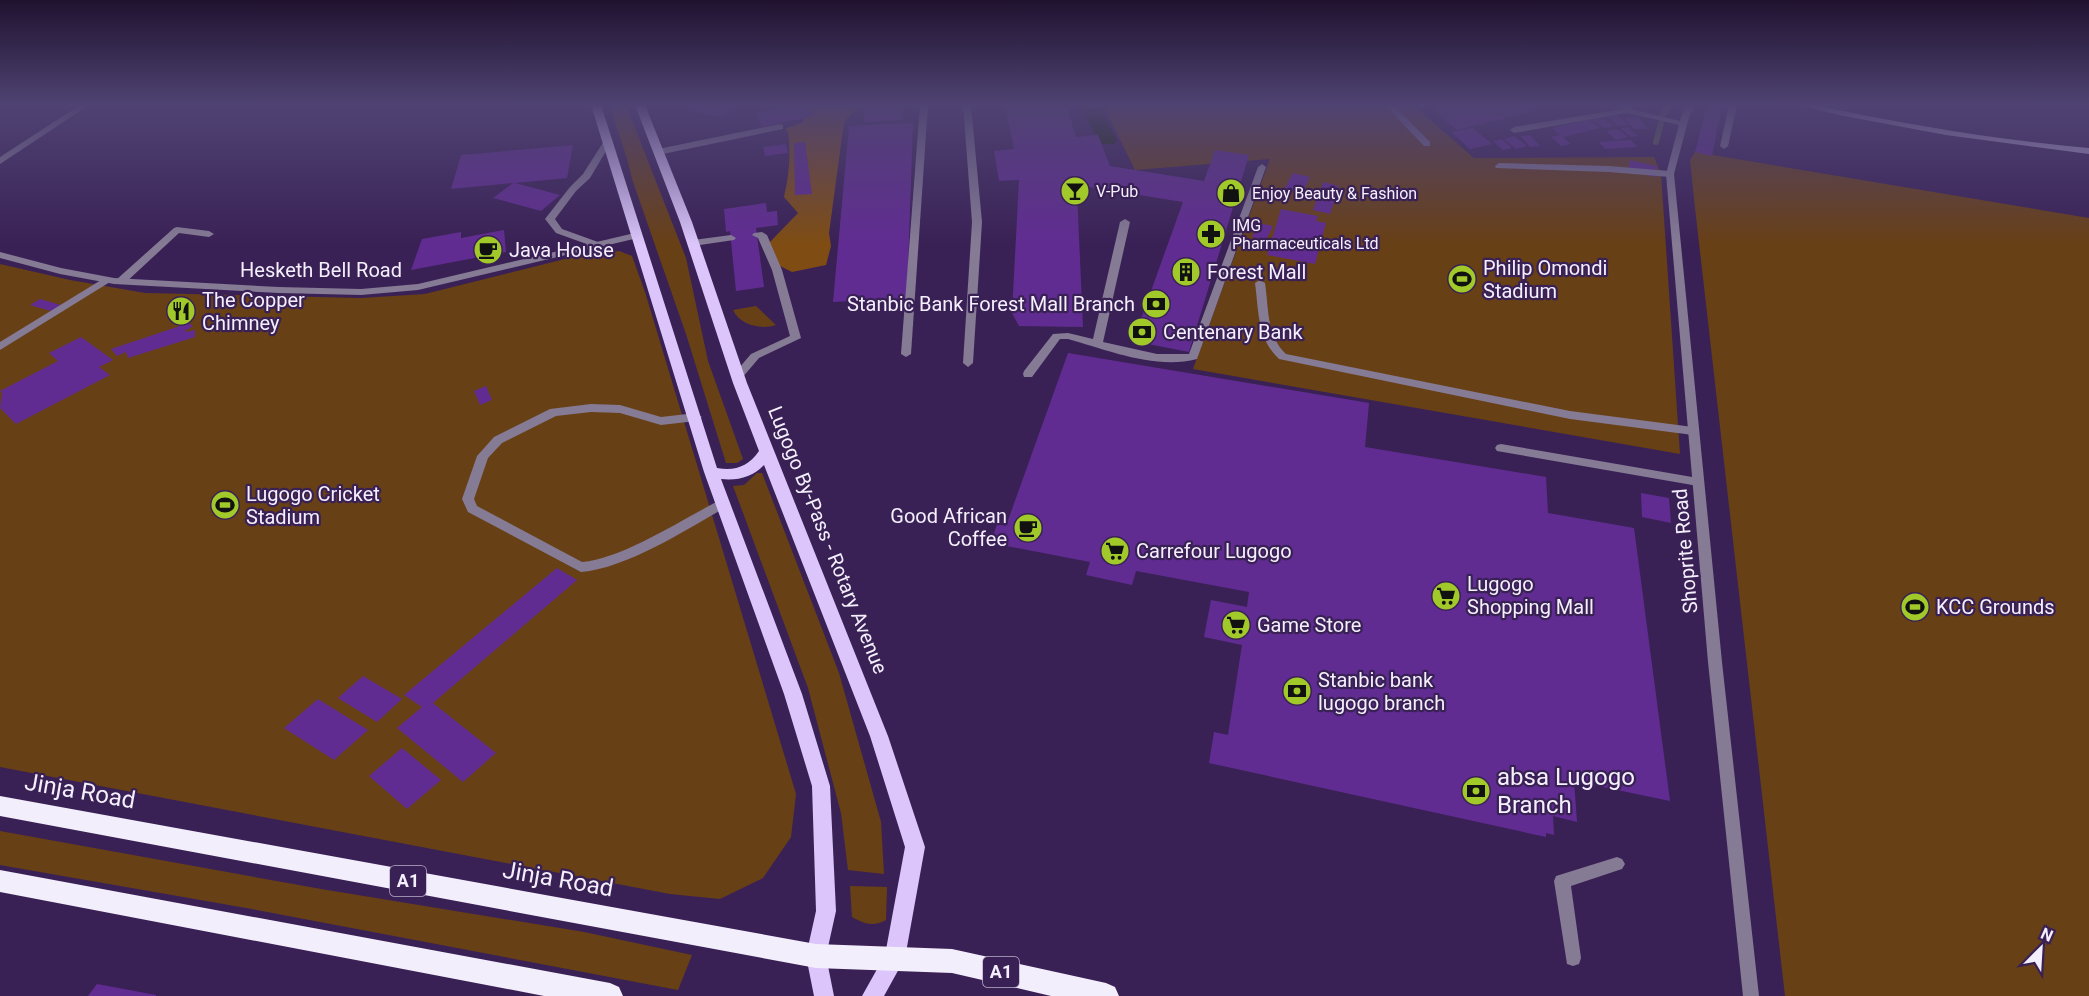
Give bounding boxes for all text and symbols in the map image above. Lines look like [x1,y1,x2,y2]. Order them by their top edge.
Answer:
bar icon: V-Pub [1059,175,1091,207]
shop icon: Enjoy Beauty & Fashion [1215,177,1247,209]
place label: V-Pub [1096,182,1138,201]
place label: Enjoy Beauty & Fashion [1252,184,1417,203]
place label: IMG Pharmaceuticals Ltd [1232,216,1379,253]
pharmacy icon: IMG Pharmaceuticals Ltd [1195,218,1227,250]
cafe icon: Java House [472,234,504,266]
place label: Java House [509,238,614,262]
building icon: Forest Mall [1170,256,1202,288]
place label: Philip Omondi Stadium [1483,256,1607,303]
street label: Hesketh Bell Road [240,258,402,282]
place label: Forest Mall [1207,260,1306,284]
sports icon: Philip Omondi Stadium [1446,263,1478,295]
place label: The Copper Chimney [202,288,305,335]
bank icon: Stanbic Bank Forest Mall Branch [1140,288,1172,320]
place label: Stanbic Bank Forest Mall Branch [847,292,1135,316]
restaurant icon: The Copper Chimney [165,295,197,327]
bank icon: Centenary Bank [1126,316,1158,348]
place label: Centenary Bank [1163,320,1304,344]
street label: Lugogo By-Pass - Rotary Avenue [763,403,893,677]
place label: Lugogo Cricket Stadium [246,482,380,529]
street label: Shoprite Road [1668,488,1702,614]
sports icon: Lugogo Cricket Stadium [209,489,241,521]
place label: Good African Coffee [890,504,1007,551]
cafe icon: Good African Coffee [1012,512,1044,544]
supermarket icon: Carrefour Lugogo [1099,535,1131,567]
place label: Carrefour Lugogo [1136,539,1292,563]
place label: Lugogo Shopping Mall [1467,572,1594,619]
supermarket icon: Lugogo Shopping Mall [1430,580,1462,612]
sports icon: KCC Grounds [1899,591,1931,623]
place label: KCC Grounds [1936,595,2055,619]
supermarket icon: Game Store [1220,609,1252,641]
place label: Game Store [1257,613,1361,637]
place label: Stanbic bank lugogo branch [1318,668,1445,715]
bank icon: Stanbic bank lugogo branch [1281,675,1313,707]
place label: absa Lugogo Branch [1497,763,1635,819]
street label: Jinja Road [22,767,138,815]
bank icon: absa Lugogo Branch [1460,775,1492,807]
street label: Jinja Road [500,855,616,903]
road number: A1 [390,866,426,896]
north arrow [2011,918,2071,978]
text: N [2038,924,2056,946]
road number: A1 [983,957,1019,987]

